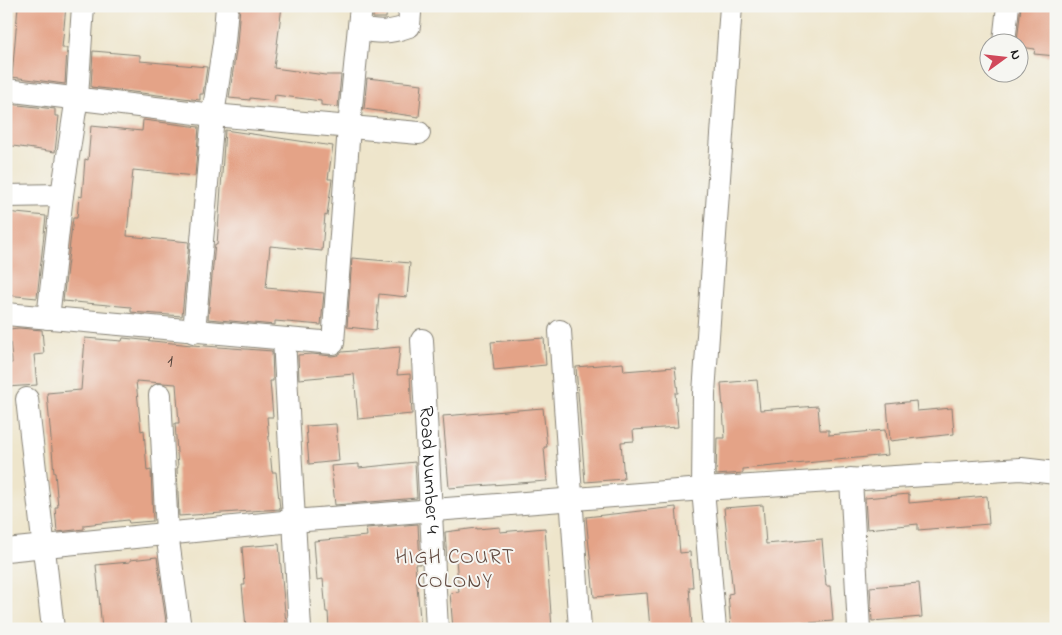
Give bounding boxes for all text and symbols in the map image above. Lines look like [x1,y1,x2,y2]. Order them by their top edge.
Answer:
north arrow [980,32,1030,82]
text: N [1004,48,1026,62]
house number: 1 [167,349,173,375]
street label: Road Number 4 [411,405,447,534]
district label: HIGH COURT COLONY [395,543,515,597]

